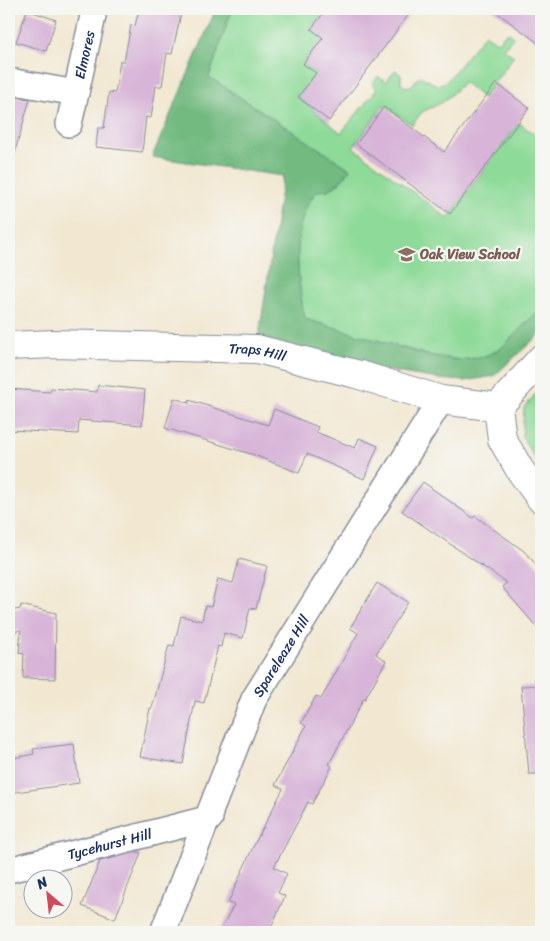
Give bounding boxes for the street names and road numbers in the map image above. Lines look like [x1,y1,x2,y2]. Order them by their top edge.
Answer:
street label: Elmores [67,27,102,81]
street label: Traps Hill [229,336,290,369]
street label: Spareleaze Hill [246,609,317,702]
street label: Tycehurst Hill [65,821,155,867]

